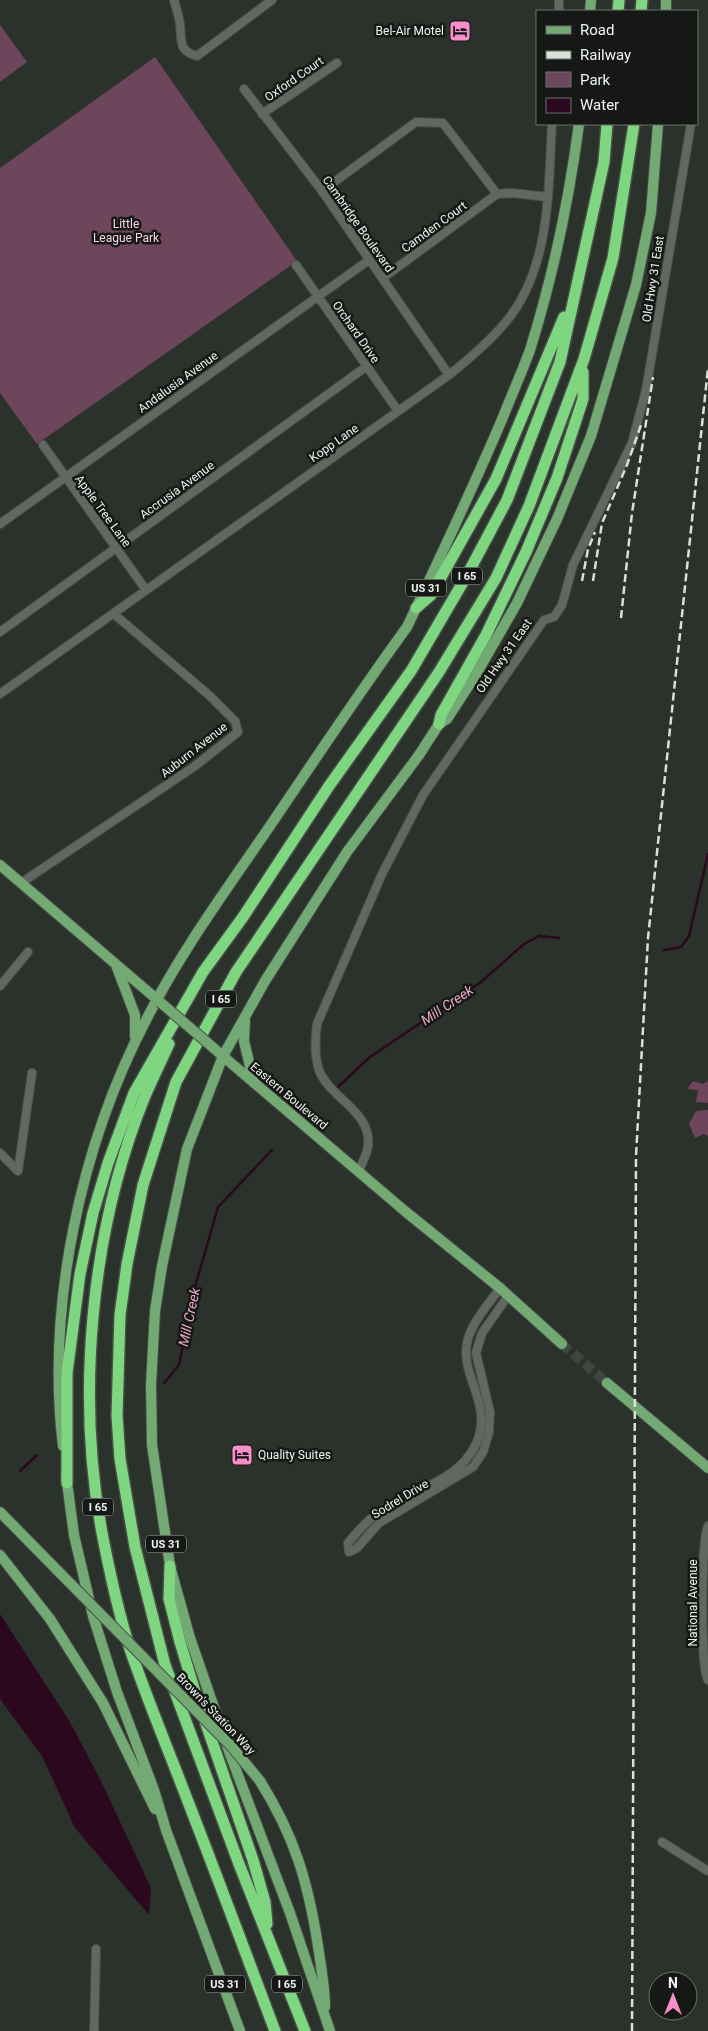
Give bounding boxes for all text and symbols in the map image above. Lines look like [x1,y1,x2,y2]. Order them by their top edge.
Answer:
legend [536,10,698,125]
hotel icon: Bel-Air Motel [448,19,472,43]
text: Road [580,21,614,39]
place label: Bel-Air Motel [376,24,444,38]
text: Railway [580,46,631,64]
street label: Oxford Court [262,54,326,104]
text: Park [580,71,611,89]
text: Water [580,96,619,114]
street label: Cambridge Boulevard [319,173,397,275]
street label: Camden Court [399,199,469,255]
park label: Little League Park [93,217,160,245]
street label: Old Hwy 31 East [639,235,667,323]
street label: Orchard Drive [330,298,382,366]
street label: Andalusia Avenue [135,348,221,416]
street label: Kopp Lane [307,421,361,465]
street label: Accrusia Avenue [137,458,217,522]
street label: Apple Tree Lane [72,472,134,550]
road number: I 65 [452,568,482,584]
road number: US 31 [406,580,446,596]
street label: Old Hwy 31 East [473,616,535,696]
street label: Auburn Avenue [158,720,230,780]
water label: Mill Creek [418,981,477,1028]
road number: I 65 [206,991,236,1008]
street label: Eastern Boulevard [247,1060,331,1132]
water label: Mill Creek [175,1285,203,1348]
hotel icon: Quality Suites [230,1443,254,1467]
place label: Quality Suites [258,1448,331,1462]
street label: Sodrel Drive [369,1477,431,1521]
road number: I 65 [83,1498,113,1515]
road number: US 31 [146,1536,186,1552]
street label: National Avenue [686,1559,700,1647]
street label: Brown's Station Way [174,1670,259,1758]
north arrow [648,1971,698,2021]
text: N [668,1975,678,1991]
road number: US 31 [205,1976,245,1992]
road number: I 65 [272,1976,302,1992]

